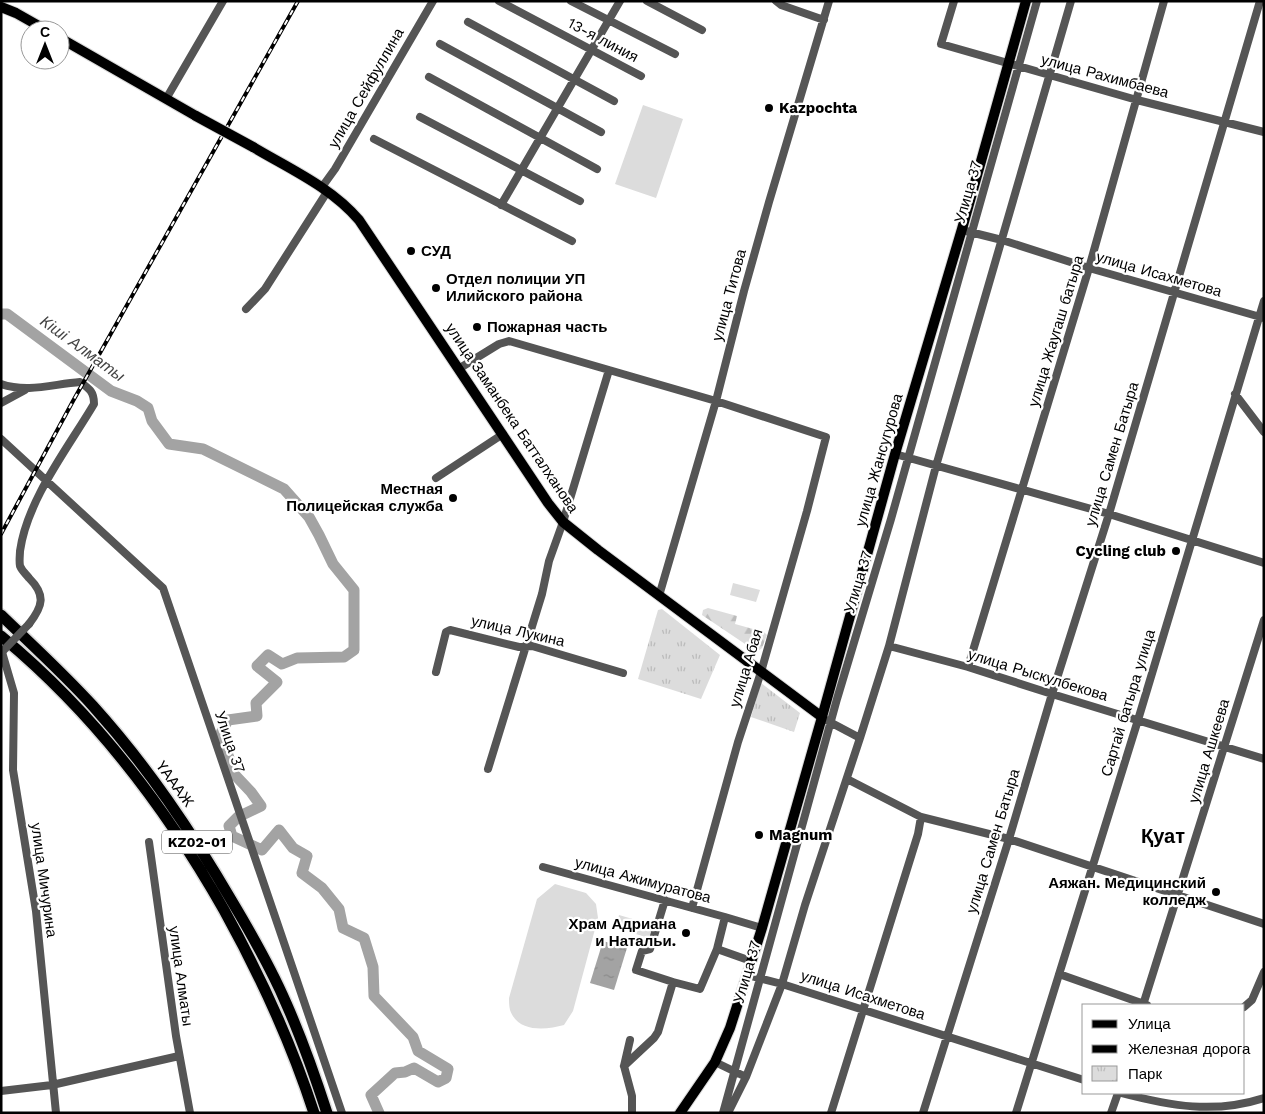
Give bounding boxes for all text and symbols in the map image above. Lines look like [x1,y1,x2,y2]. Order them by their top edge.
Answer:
street label: 13-я линия [565,14,641,66]
north arrow [20,20,70,70]
text: С [40,24,50,40]
street label: улица Сейфуллина [324,24,408,151]
street label: улица Рахимбаева [1039,50,1171,102]
place label: Kazpochta [779,99,858,117]
marker: Kazpochta [763,102,775,114]
street label: Улица 37 [950,159,986,225]
place label: СУД [421,242,451,260]
marker: СУД [405,245,417,257]
street label: улица Титова [708,246,750,343]
street label: улица Исахметова [1094,247,1225,301]
street label: улица Жаугаш батыра [1024,253,1088,409]
place label: Отдел полиции УП Илийского района [446,270,585,305]
marker: Отдел полиции УП Илийского района [430,282,442,294]
water label: Кіші Алматы [37,311,129,386]
place label: Пожарная часть [487,318,607,336]
street label: улица Заманбека Батталханова [442,320,583,517]
marker: Пожарная часть [471,321,483,333]
street label: улица Самен Батыра [1081,379,1143,528]
street label: улица Жансугурова [851,391,907,529]
place label: Местная Полицейская служба [286,480,444,515]
marker: Местная Полицейская служба [447,492,459,504]
place label: Cycling club [1076,542,1166,560]
marker: Cycling club [1170,545,1182,557]
street label: Улица 37 [840,549,876,615]
street label: улица Лукина [469,611,567,651]
street label: улица Абая [726,627,766,709]
street label: Сартай батыра улица [1097,627,1159,779]
street label: улица Рыскулбекова [966,645,1111,705]
street label: улица Ашкеева [1185,696,1234,805]
street label: Улица 37 [211,709,249,775]
street label: ҮАААЖ [152,758,198,811]
street label: улица Самен Батыра [962,766,1024,915]
street label: улица Мичурина [27,821,61,939]
district label: Қуат [1141,824,1185,848]
place label: Magnum [769,826,832,844]
marker: Magnum [753,829,765,841]
road number: KZ02-01 [162,830,232,854]
street label: улица Ажимуратова [573,853,714,907]
place label: Аяжан. Медицинский колледж [1048,874,1206,909]
marker: Аяжан. Медицинский колледж [1210,886,1222,898]
place label: Храм Адриана и Натальи. [569,915,677,950]
street label: улица Алматы [165,925,197,1027]
marker: Храм Адриана и Натальи. [680,927,692,939]
street label: Улица 37 [729,939,765,1005]
street label: улица Исахметова [798,966,928,1024]
legend [1082,1004,1245,1094]
text: Улица [1128,1015,1171,1033]
text: Железная дорога [1128,1040,1251,1058]
text: Парк [1128,1065,1162,1083]

